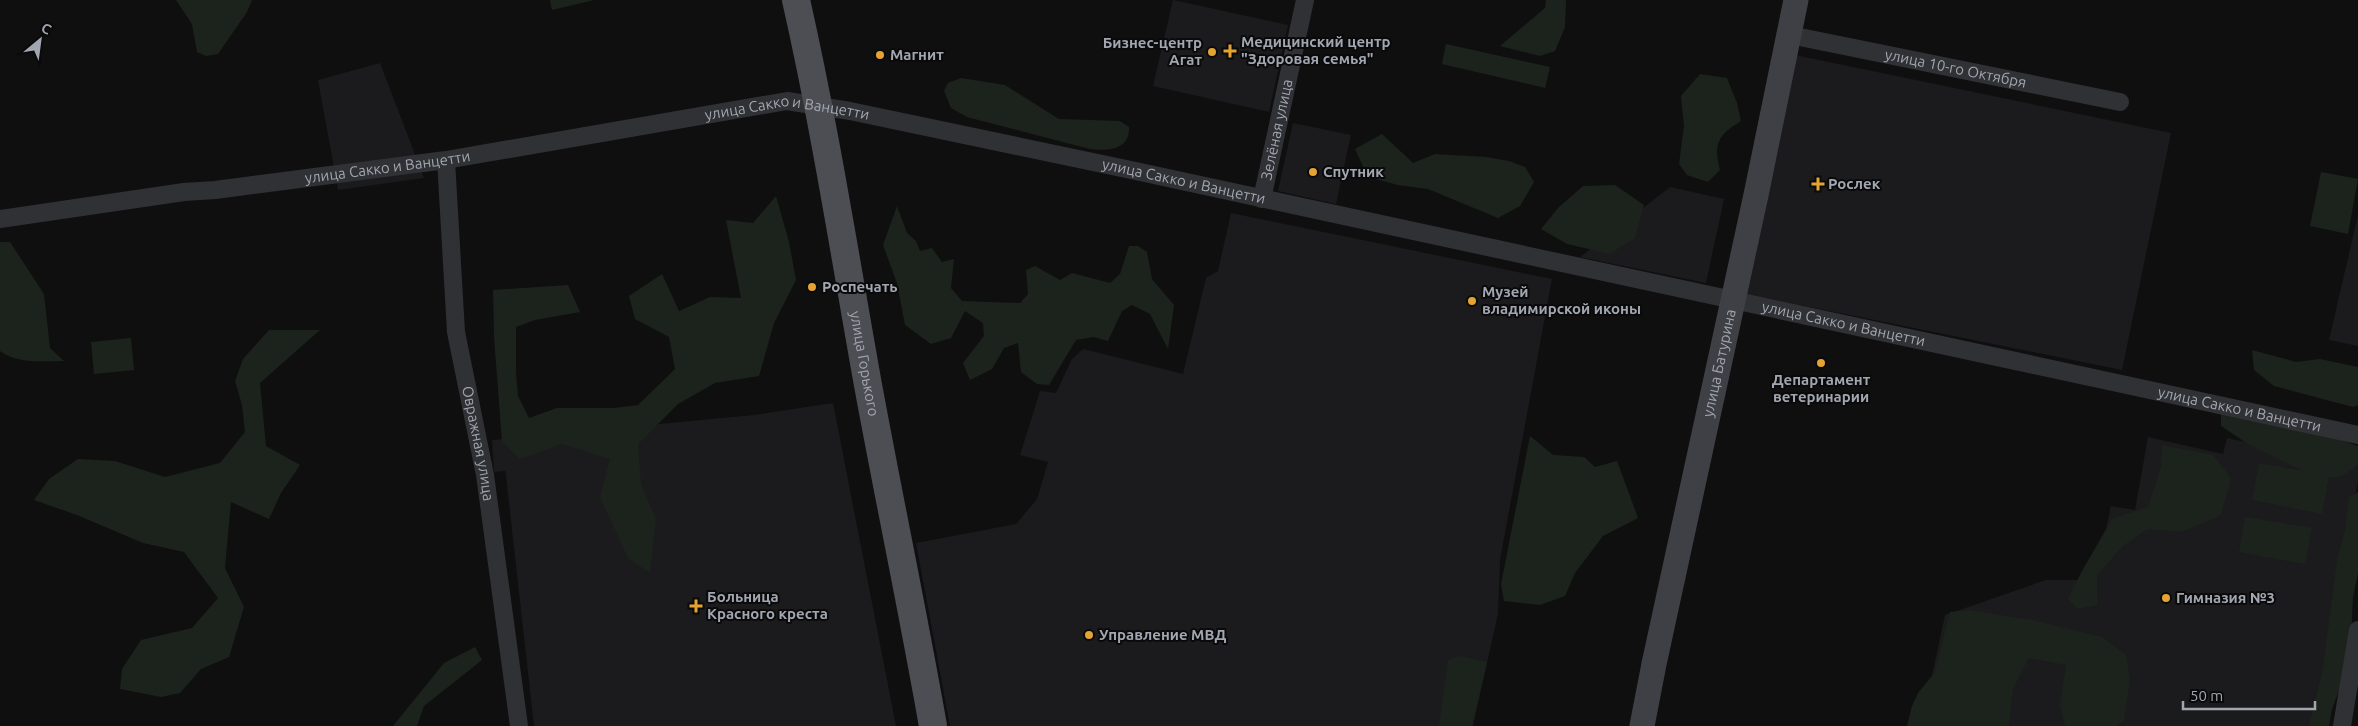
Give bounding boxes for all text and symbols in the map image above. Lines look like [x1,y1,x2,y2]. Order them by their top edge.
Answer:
north arrow [15,15,65,65]
text: С [39,19,54,38]
place label: Медицинский центр "Здоровая семья" [1241,33,1390,67]
place label: Бизнес-центр Агат [1103,34,1202,68]
marker: Медицинский центр "Здоровая семья" [1223,44,1237,58]
street label: улица 10-го Октября [1884,45,2028,91]
place label: Магнит [890,46,944,63]
marker: Бизнес-центр Агат [1206,46,1218,58]
marker: Магнит [874,49,886,61]
street label: Зелёная улица [1257,77,1296,182]
street label: улица Сакко и Ванцетти [703,92,871,123]
street label: улица Сакко и Ванцетти [304,147,471,186]
street label: улица Сакко и Ванцетти [1101,155,1267,207]
place label: Спутник [1323,163,1384,180]
marker: Спутник [1307,166,1319,178]
place label: Рослек [1828,175,1881,192]
marker: Рослек [1812,178,1824,190]
place label: Роспечать [822,278,898,295]
marker: Роспечать [806,281,818,293]
place label: Музей владимирской иконы [1482,283,1641,317]
marker: Музей владимирской иконы [1466,295,1478,307]
street label: улица Сакко и Ванцетти [1760,298,1927,349]
street label: улица Батурина [1699,308,1739,419]
street label: улица Горького [847,310,883,418]
marker: Департамент ветеринарии [1815,357,1827,369]
place label: Департамент ветеринарии [1772,371,1871,405]
street label: улица Сакко и Ванцетти [2156,383,2323,435]
street label: Овражная улица [459,384,497,502]
place label: Больница Красного креста [707,588,828,622]
place label: Гимназия №3 [2176,589,2275,606]
marker: Гимназия №3 [2160,592,2172,604]
marker: Больница Красного креста [689,599,703,613]
place label: Управление МВД [1099,626,1226,643]
marker: Управление МВД [1083,629,1095,641]
scale bar [2183,678,2316,710]
text: 50 m [2190,687,2223,704]

